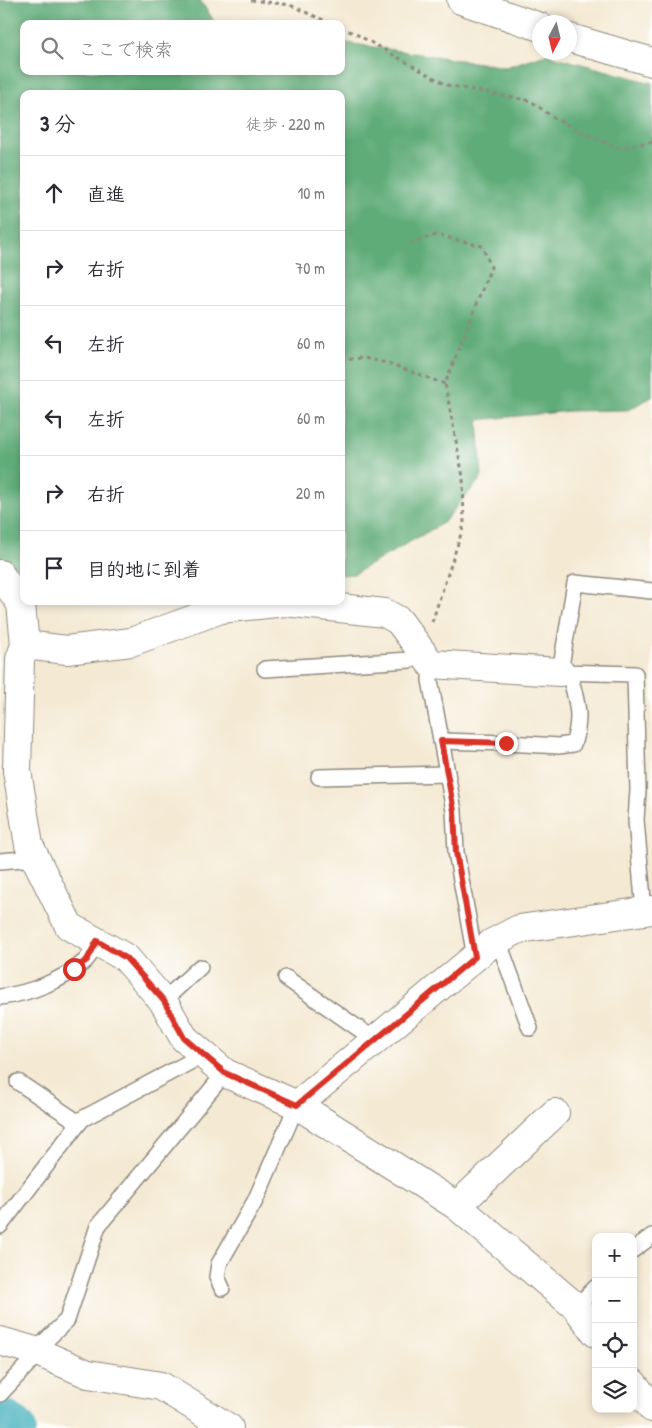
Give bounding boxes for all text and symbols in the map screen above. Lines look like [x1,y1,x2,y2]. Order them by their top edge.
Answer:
north arrow [532,15,577,60]
search box [20,20,345,75]
icon: search [38,34,66,62]
text: ここで検索 [78,36,173,62]
text: 3 分 [40,109,75,138]
text: 徒歩 · 220 m [246,113,325,135]
icon: ahead [40,179,68,207]
text: 直進 [87,181,125,207]
text: 10 m [297,182,325,204]
icon: right [40,254,68,282]
text: 右折 [87,256,125,282]
text: 70 m [295,257,325,279]
icon: left [40,329,68,357]
text: 左折 [87,331,125,357]
text: 60 m [297,332,325,354]
icon: left [40,404,68,432]
text: 左折 [87,406,125,432]
text: 60 m [297,407,325,429]
icon: right [40,479,68,507]
text: 右折 [87,481,125,507]
text: 20 m [296,482,325,504]
icon: arrive [40,554,68,582]
text: 目的地に到着 [87,556,201,582]
route end [495,732,518,755]
route start [63,958,86,981]
map controls [592,1233,637,1413]
button: + [592,1233,637,1278]
button: − [592,1278,637,1323]
button: locate [592,1323,637,1368]
button: layers [592,1368,637,1413]

